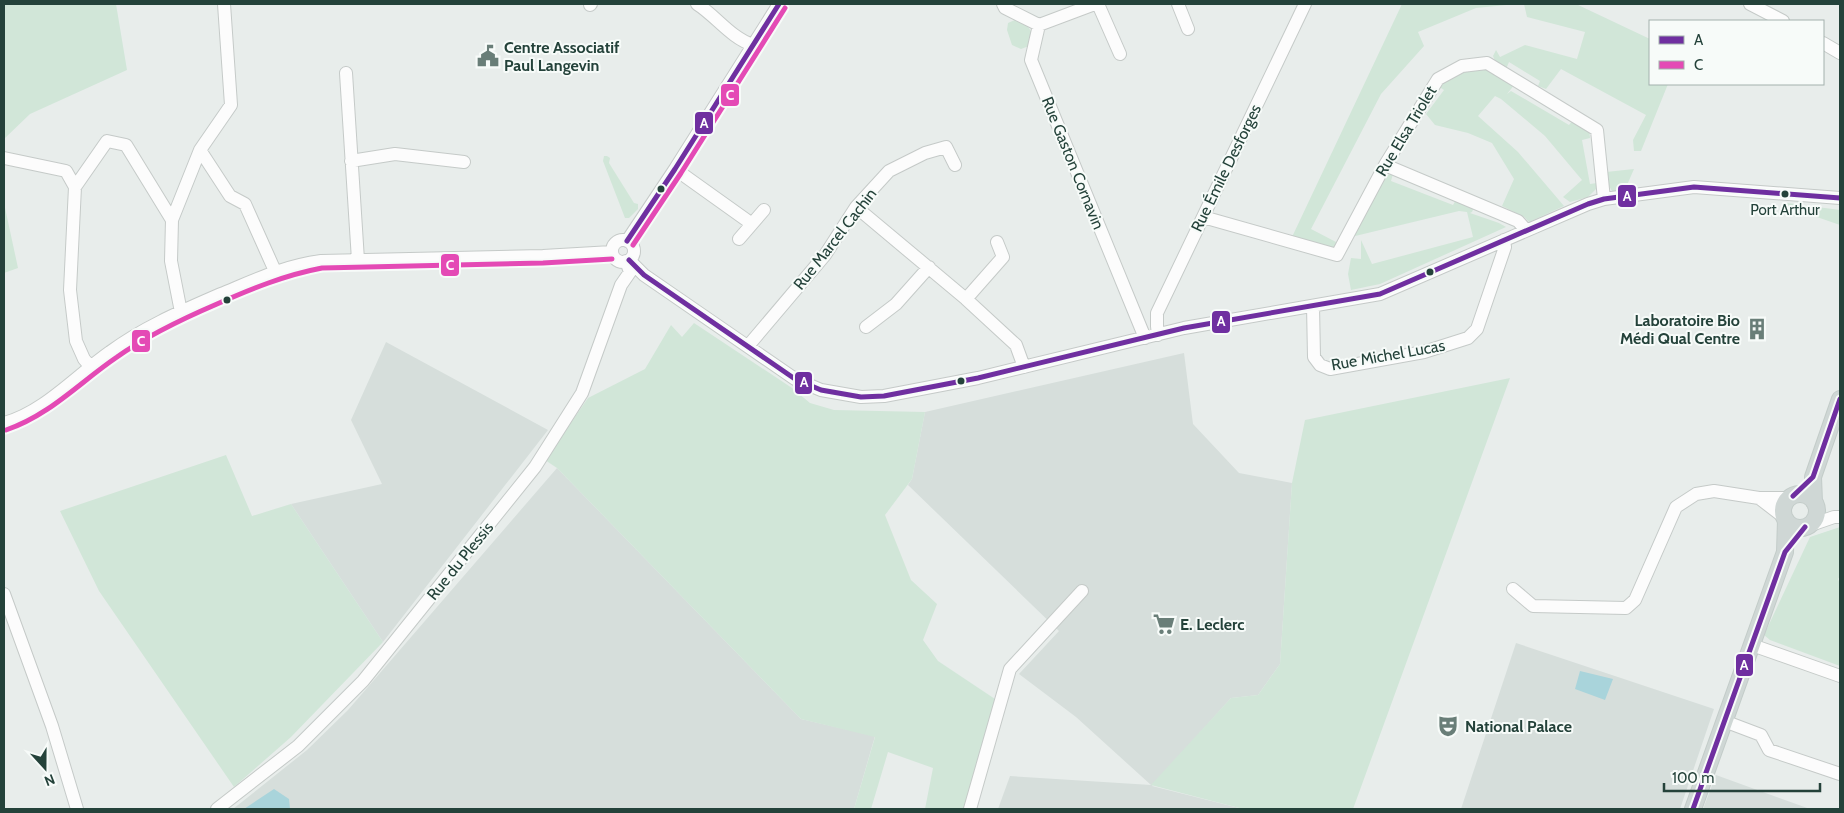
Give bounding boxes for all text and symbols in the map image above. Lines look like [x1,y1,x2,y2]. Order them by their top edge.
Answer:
legend [1649,20,1824,85]
text: A [1694,31,1704,49]
place label: Centre Associatif Paul Langevin [504,38,620,75]
public building icon: Centre Associatif Paul Langevin [475,43,501,69]
text: C [1694,56,1703,74]
street label: Rue Elsa Triolet [1372,82,1441,180]
line badge: C [720,83,740,107]
text: C [726,86,735,104]
street label: Rue Gaston Cornavin [1038,94,1108,232]
street label: Rue Émile Desforges [1187,101,1265,235]
line badge: A [694,111,714,135]
text: A [700,114,709,132]
unlabelled marker [656,184,666,194]
street label: Rue Marcel Cachin [789,184,881,294]
line badge: A [1617,184,1637,208]
text: A [1623,187,1632,205]
marker: Port Arthur [1780,189,1790,199]
place label: Port Arthur [1750,201,1820,219]
line badge: C [440,253,460,277]
text: C [446,256,455,274]
unlabelled marker [1425,267,1435,277]
unlabelled marker [222,295,232,305]
line badge: A [1211,310,1231,334]
place label: Laboratoire Bio Médi Qual Centre [1620,311,1740,348]
text: A [1217,312,1226,330]
building icon: Laboratoire Bio Médi Qual Centre [1744,316,1770,342]
line badge: C [131,329,151,353]
text: C [137,332,146,350]
street label: Rue Michel Lucas [1330,336,1447,374]
line badge: A [794,371,813,395]
text: A [800,373,809,391]
unlabelled marker [956,376,966,386]
street label: Rue du Plessis [423,518,497,604]
supermarket icon: E. Leclerc [1151,611,1177,637]
place label: E. Leclerc [1180,615,1244,634]
line badge: A [1735,653,1754,677]
text: A [1740,656,1749,674]
theatre icon: National Palace [1435,713,1461,739]
place label: National Palace [1465,717,1572,736]
north arrow [20,743,70,793]
scale bar [1664,760,1820,792]
text: 100 m [1672,769,1714,787]
text: N [42,770,58,790]

